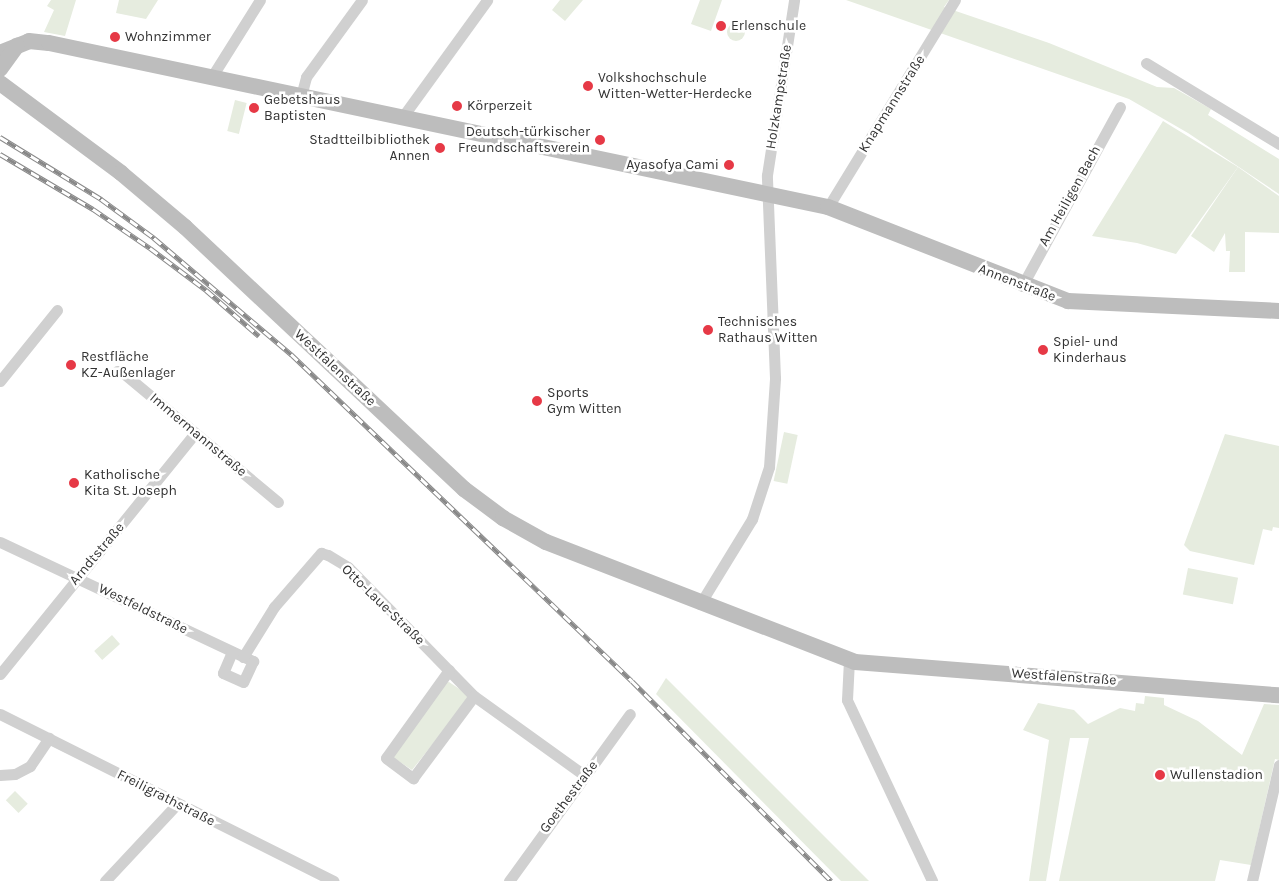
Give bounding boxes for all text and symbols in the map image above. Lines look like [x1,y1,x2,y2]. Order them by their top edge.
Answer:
place label: Erlenschule [731,18,806,34]
marker: Erlenschule [715,20,727,32]
place label: Wohnzimmer [125,29,211,45]
marker: Wohnzimmer [109,31,121,43]
street label: Holzkampstraße [762,44,796,150]
street label: Knapmannstraße [855,52,929,156]
place label: Volkshochschule Witten-Wetter-Herdecke [598,70,752,102]
marker: Volkshochschule Witten-Wetter-Herdecke [582,80,594,92]
place label: Gebetshaus Baptisten [264,92,340,124]
place label: Körperzeit [467,98,532,114]
marker: Körperzeit [451,100,463,112]
marker: Gebetshaus Baptisten [248,102,260,114]
place label: Deutsch-türkischer Freundschaftsverein [458,124,590,156]
place label: Stadtteilbibliothek Annen [309,132,430,164]
marker: Deutsch-türkischer Freundschaftsverein [594,134,606,146]
marker: Stadtteilbibliothek Annen [434,142,446,154]
street label: Am Heiligen Bach [1035,143,1105,249]
place label: Ayasofya Cami [626,157,719,173]
marker: Ayasofya Cami [723,159,735,171]
street label: Annenstraße [976,261,1058,305]
place label: Technisches Rathaus Witten [718,314,818,347]
marker: Technisches Rathaus Witten [702,324,714,336]
street label: Westfalenstraße [291,326,379,410]
place label: Spiel- und Kinderhaus [1053,334,1127,367]
marker: Spiel- und Kinderhaus [1037,344,1049,356]
place label: Restfläche KZ-Außenlager [81,349,175,382]
marker: Restfläche KZ-Außenlager [65,359,77,371]
place label: Sports Gym Witten [547,385,622,418]
street label: Immermannstraße [146,390,250,480]
marker: Sports Gym Witten [531,395,543,407]
place label: Katholische Kita St. Joseph [84,467,177,500]
marker: Katholische Kita St. Joseph [68,477,80,489]
street label: Arndtstraße [66,519,128,589]
street label: Otto-Laue-Straße [338,561,428,649]
street label: Westfeldstraße [96,580,190,638]
street label: Westfalenstraße [1011,665,1117,689]
street label: Goethestraße [536,758,602,836]
street label: Freiligrathstraße [114,766,218,830]
place label: Wullenstadion [1170,767,1263,783]
marker: Wullenstadion [1154,769,1166,781]

